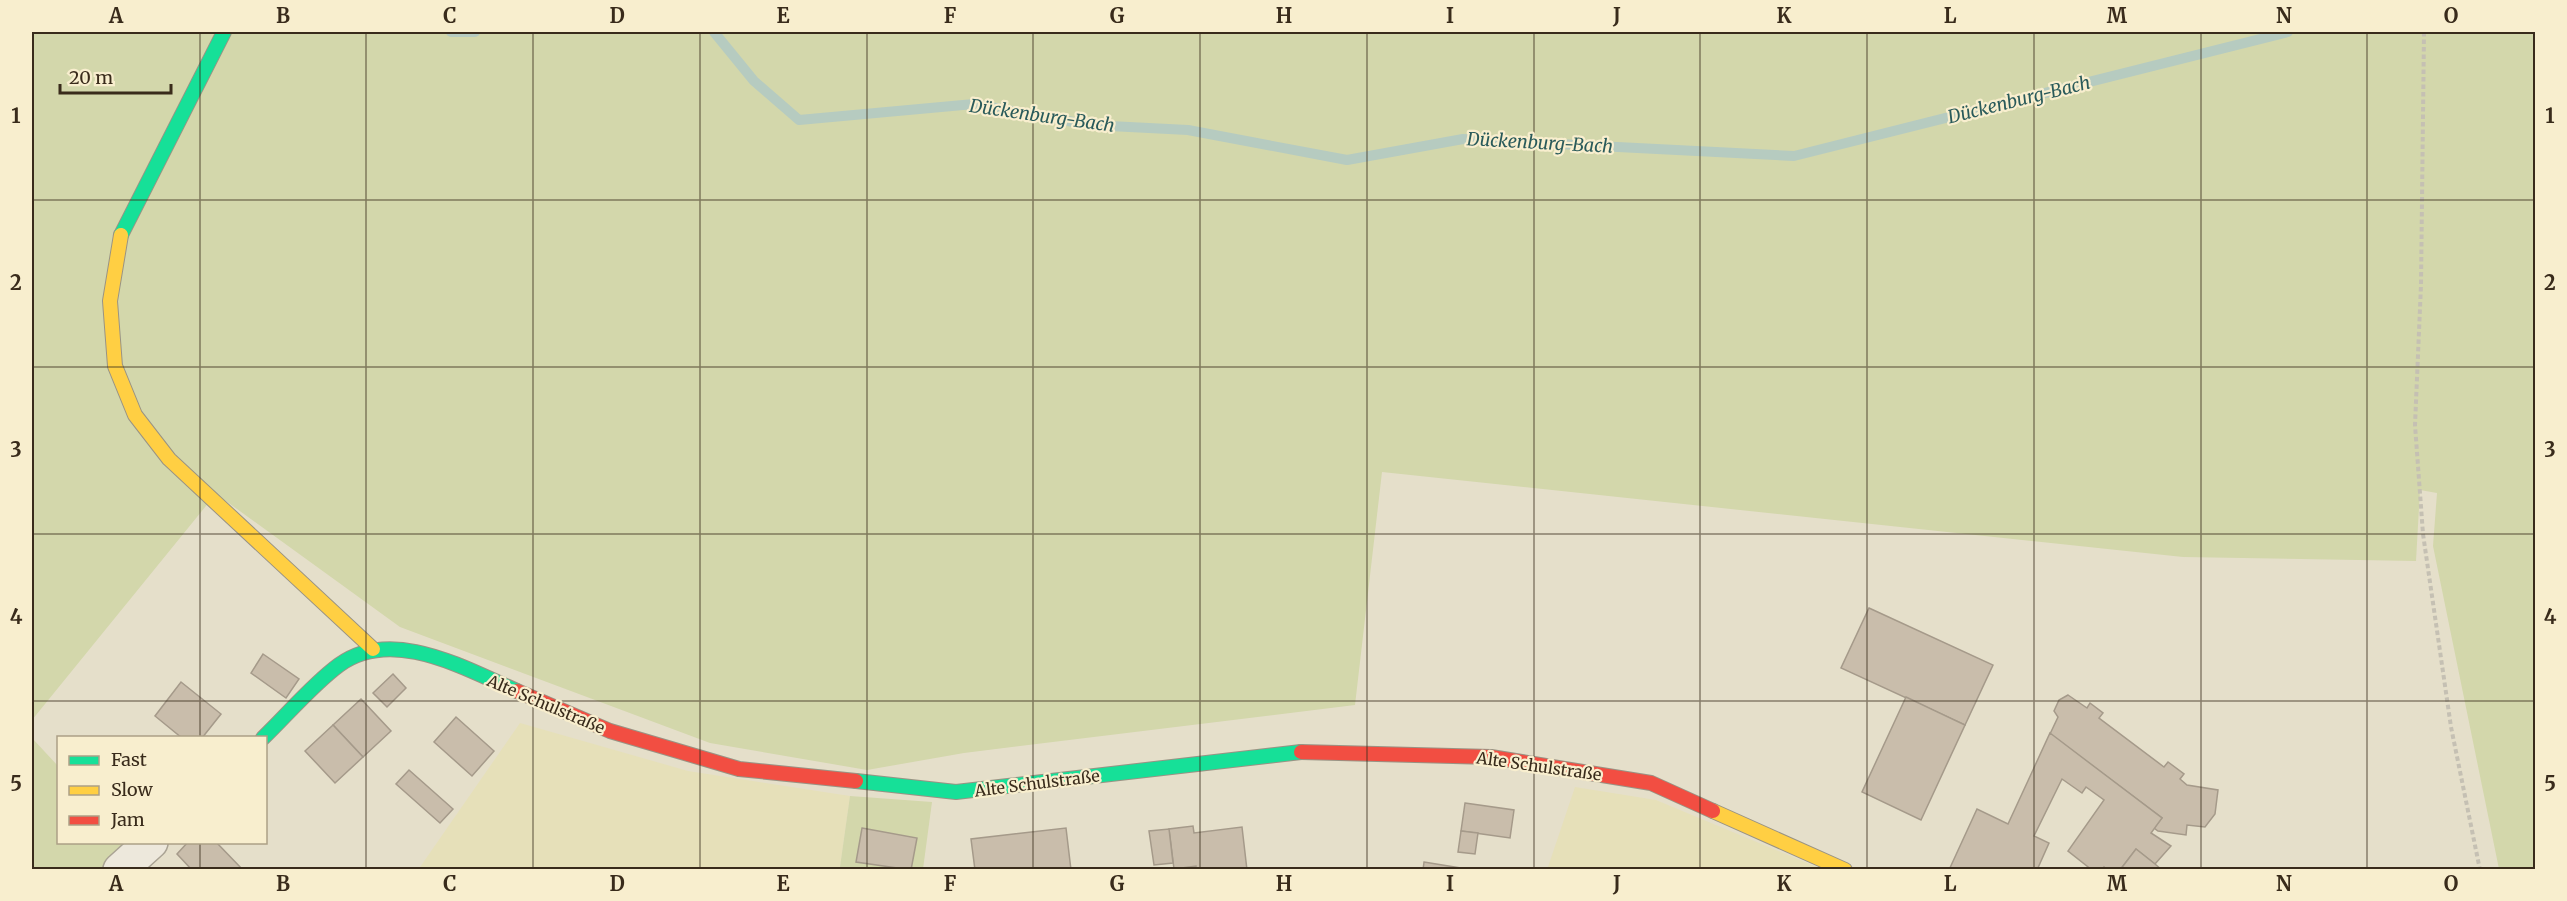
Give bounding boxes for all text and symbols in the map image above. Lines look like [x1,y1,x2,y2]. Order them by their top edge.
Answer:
text: A [108,3,124,28]
text: B [276,3,290,28]
text: C [443,3,457,28]
text: D [609,3,625,28]
text: E [776,3,790,28]
text: F [944,3,957,28]
text: G [1110,3,1125,28]
text: H [1276,3,1292,28]
text: I [1446,3,1454,28]
text: J [1612,3,1621,28]
text: K [1777,3,1792,28]
text: L [1944,3,1957,28]
text: M [2107,3,2128,28]
text: N [2276,3,2292,28]
text: O [2444,3,2458,28]
scale bar [60,57,171,95]
text: 20 m [69,66,113,89]
water label: Dückenburg-Bach [1944,71,2093,129]
water label: Dückenburg-Bach [967,94,1116,137]
text: 1 [11,103,21,128]
text: 1 [2545,103,2555,128]
water label: Dückenburg-Bach [1465,127,1614,158]
text: 2 [10,270,22,295]
text: 2 [2544,270,2556,295]
text: 3 [10,437,22,462]
text: 3 [2544,437,2556,462]
text: 4 [10,604,23,629]
text: 4 [2544,604,2557,629]
street label: Alte Schulstraße [483,670,608,738]
legend [57,736,267,844]
street label: Alte Schulstraße [1474,747,1603,785]
text: Fast [111,748,147,771]
street label: Alte Schulstraße [972,765,1101,801]
text: 5 [10,771,22,796]
text: 5 [2544,771,2556,796]
text: Slow [111,778,154,801]
text: Jam [110,808,145,831]
text: A [108,871,124,896]
text: B [276,871,290,896]
text: C [443,871,457,896]
text: D [609,871,625,896]
text: E [776,871,790,896]
text: F [944,871,957,896]
text: G [1110,871,1125,896]
text: H [1276,871,1292,896]
text: I [1446,871,1454,896]
text: J [1612,871,1621,896]
text: K [1777,871,1792,896]
text: L [1944,871,1957,896]
text: M [2107,871,2128,896]
text: N [2276,871,2292,896]
text: O [2444,871,2458,896]

